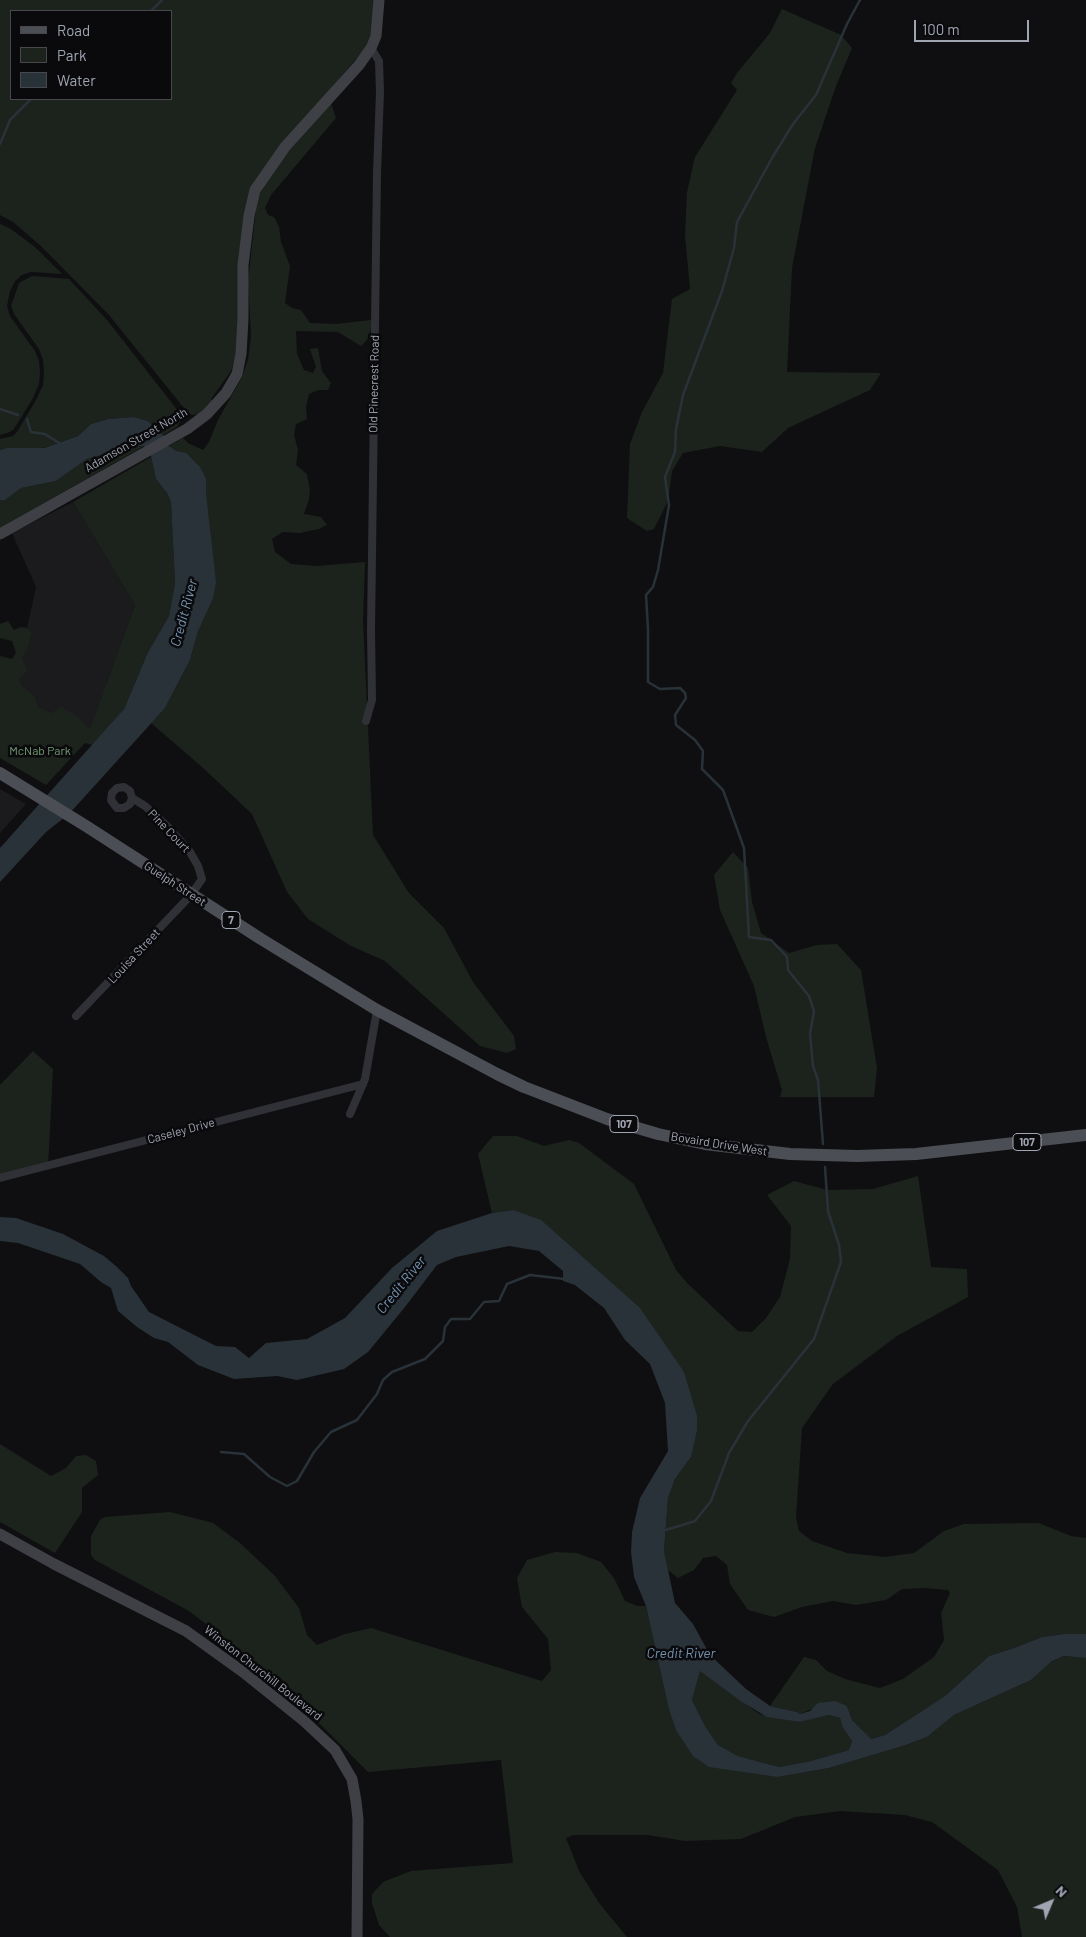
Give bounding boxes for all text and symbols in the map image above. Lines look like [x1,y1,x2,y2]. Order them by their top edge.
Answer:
legend [10,10,172,100]
scale bar [916,10,1031,42]
text: 100 m [922,20,960,38]
text: Road [57,21,90,39]
text: Park [57,46,86,64]
text: Water [57,71,96,89]
street label: Old Pinecrest Road [366,335,382,433]
street label: Adamson Street North [82,405,190,475]
water label: Credit River [167,577,201,649]
park label: McNab Park [9,744,71,758]
street label: Pine Court [145,806,193,856]
street label: Guelph Street [141,859,209,909]
road number: 7 [222,912,240,928]
street label: Louisa Street [105,926,163,986]
street label: Caseley Drive [146,1115,216,1147]
road number: 107 [610,1116,638,1132]
street label: Bovaird Drive West [670,1129,768,1159]
road number: 107 [1013,1134,1041,1150]
water label: Credit River [373,1253,429,1317]
street label: Winston Churchill Boulevard [201,1622,325,1724]
water label: Credit River [646,1645,716,1661]
north arrow [1026,1877,1076,1927]
text: N [1053,1882,1071,1900]

